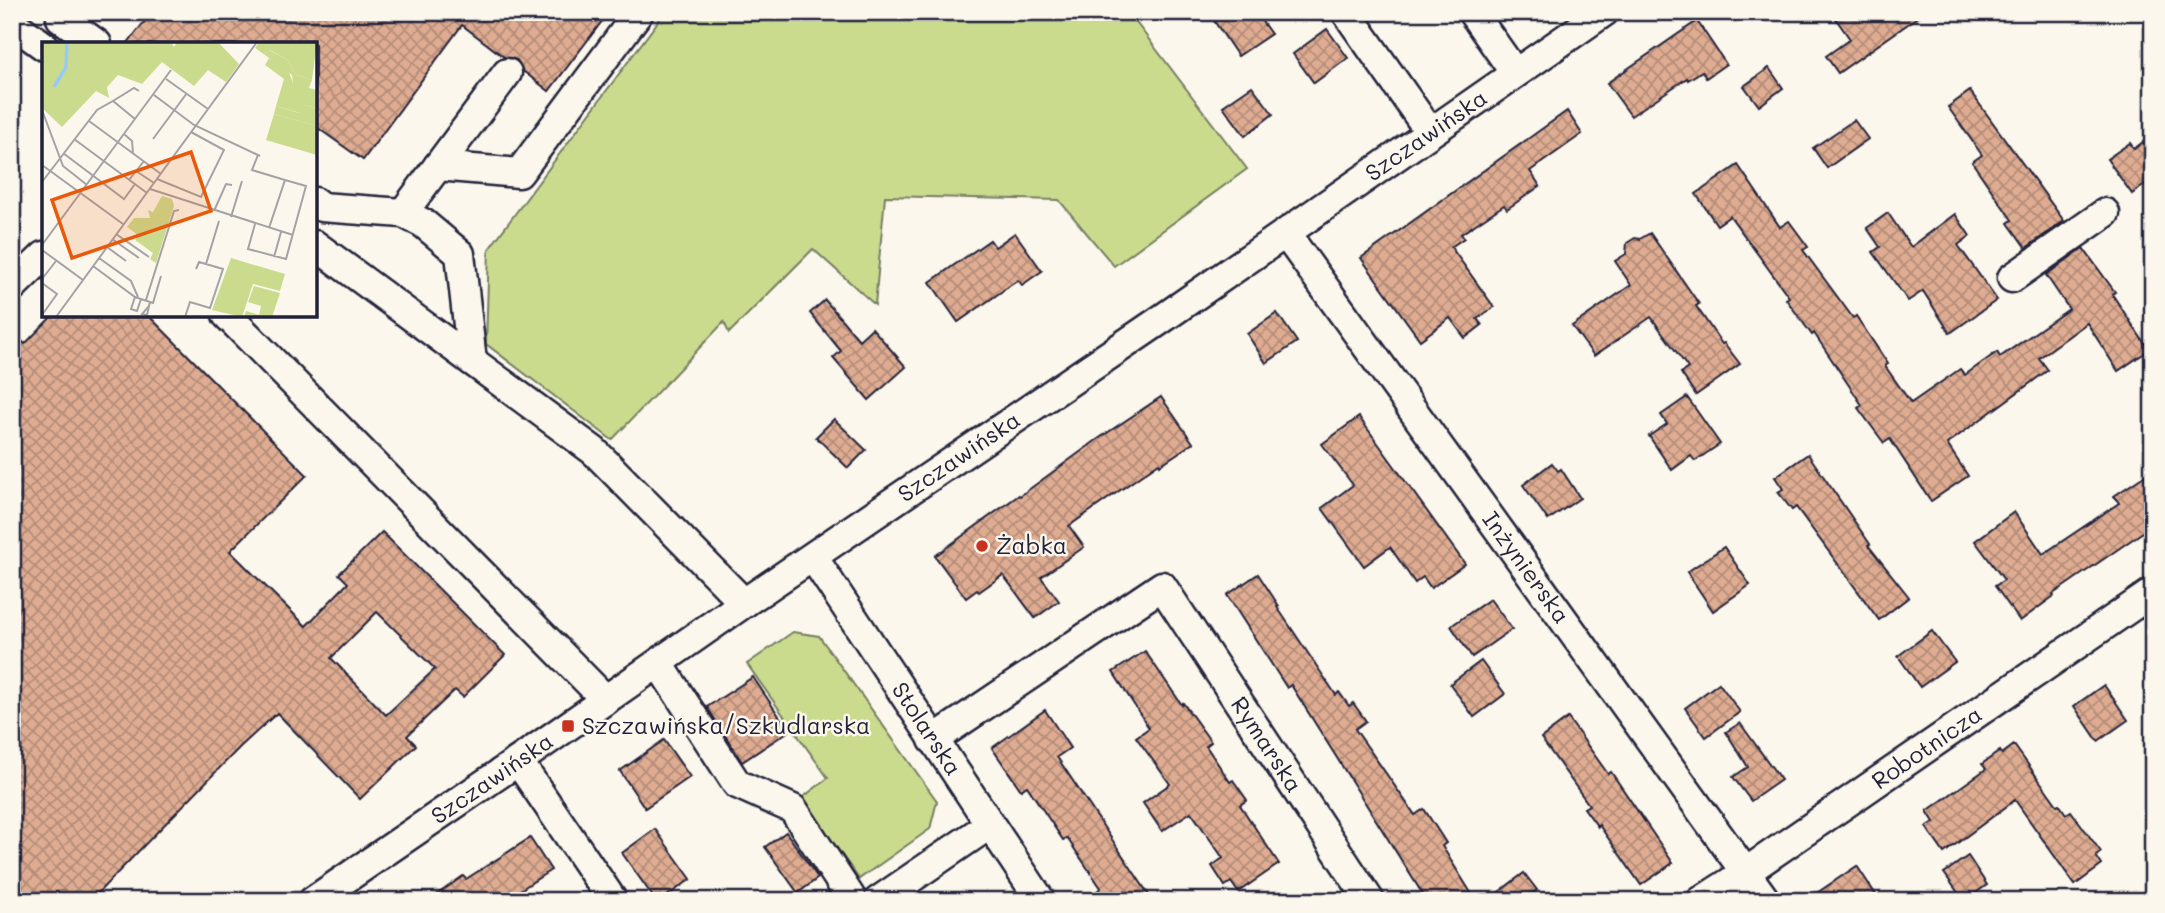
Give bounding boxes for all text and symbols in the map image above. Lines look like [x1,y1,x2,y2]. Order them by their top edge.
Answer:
inset map [42,42,317,317]
street label: Szczawińska [1359,82,1492,187]
street label: Szczawińska [891,404,1026,508]
street label: Inżynierska [1476,505,1577,629]
place label: Żabka [996,530,1067,560]
marker: Żabka [974,538,990,554]
street label: Stolarska [886,676,969,781]
street label: Rymarska [1225,690,1310,798]
street label: Robotnicza [1865,698,1987,795]
place label: Szczawińska/Szkudlarska [582,710,870,740]
marker: Szczawińska/Szkudlarska [560,718,576,734]
street label: Szczawińska [425,725,559,830]

